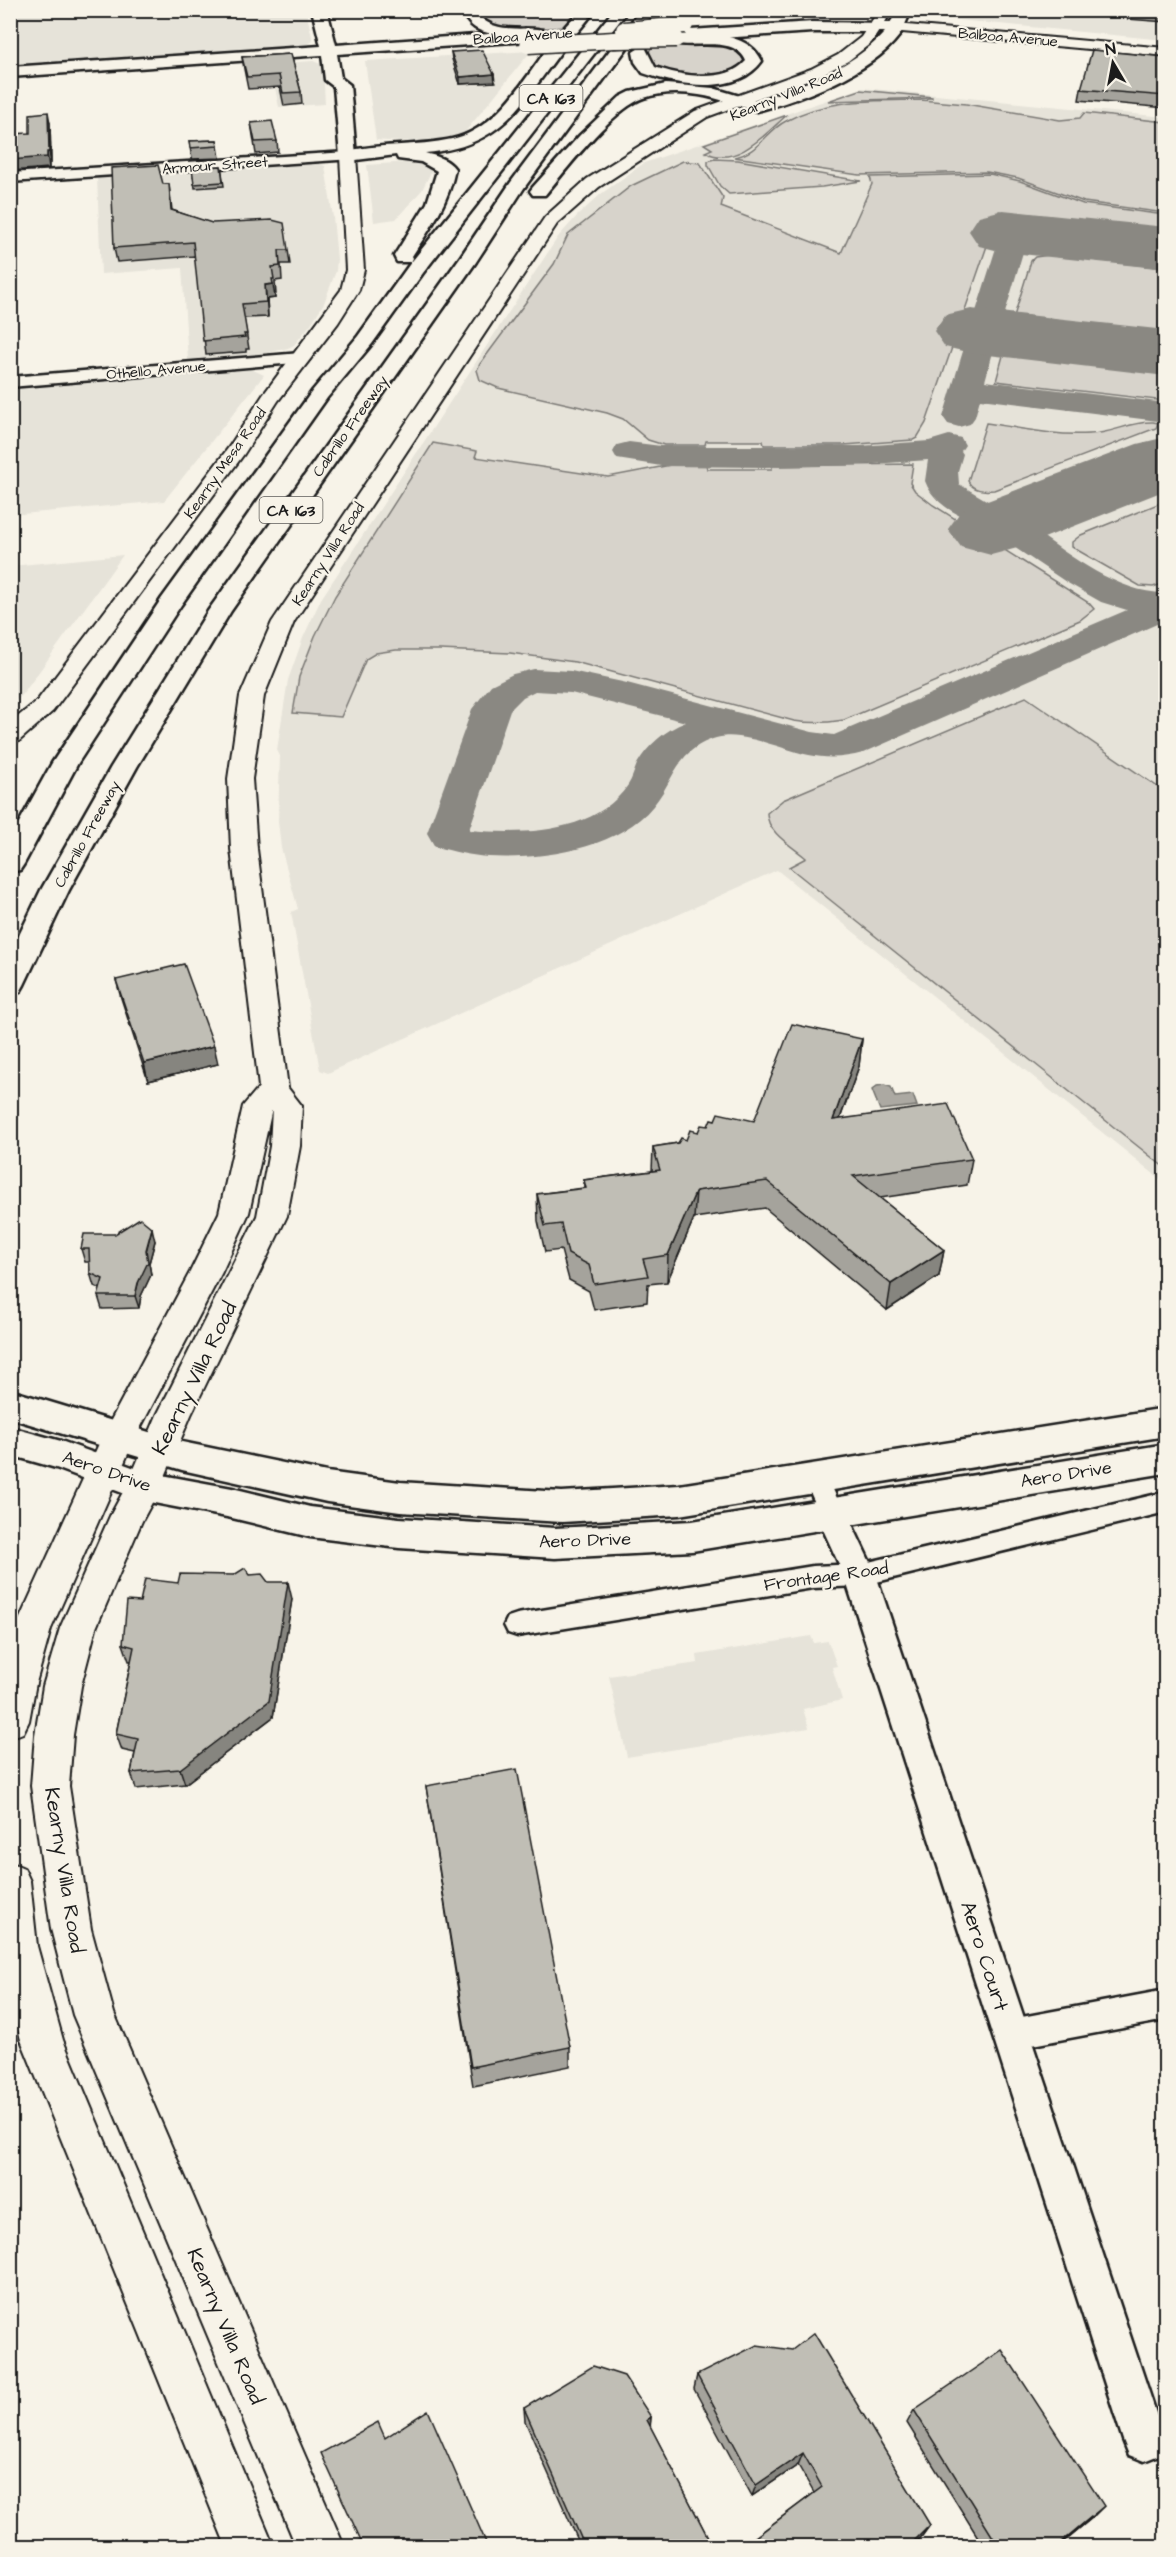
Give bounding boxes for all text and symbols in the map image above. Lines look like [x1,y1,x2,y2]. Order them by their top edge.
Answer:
street label: Balboa Avenue [472,23,574,50]
street label: Balboa Avenue [957,23,1059,52]
north arrow [1083,33,1143,93]
text: N [1104,38,1117,61]
street label: Kearny Villa Road [727,62,846,127]
road number: CA 163 [520,85,582,111]
street label: Armour Street [161,151,269,180]
street label: Othello Avenue [106,356,207,385]
street label: Cabrillo Freeway [308,371,394,482]
street label: Kearny Mesa Road [179,403,273,524]
road number: CA 163 [260,497,322,523]
street label: Kearny Villa Road [287,498,371,611]
street label: Cabrillo Freeway [49,777,126,892]
street label: Kearny Villa Road [145,1297,246,1461]
street label: Aero Drive [59,1445,155,1498]
street label: Aero Drive [1019,1455,1114,1494]
street label: Aero Drive [539,1526,632,1555]
street label: Frontage Road [762,1555,890,1599]
street label: Kearny Villa Road [35,1785,92,1955]
street label: Aero Court [953,1897,1016,2015]
street label: Kearny Villa Road [178,2244,272,2410]

